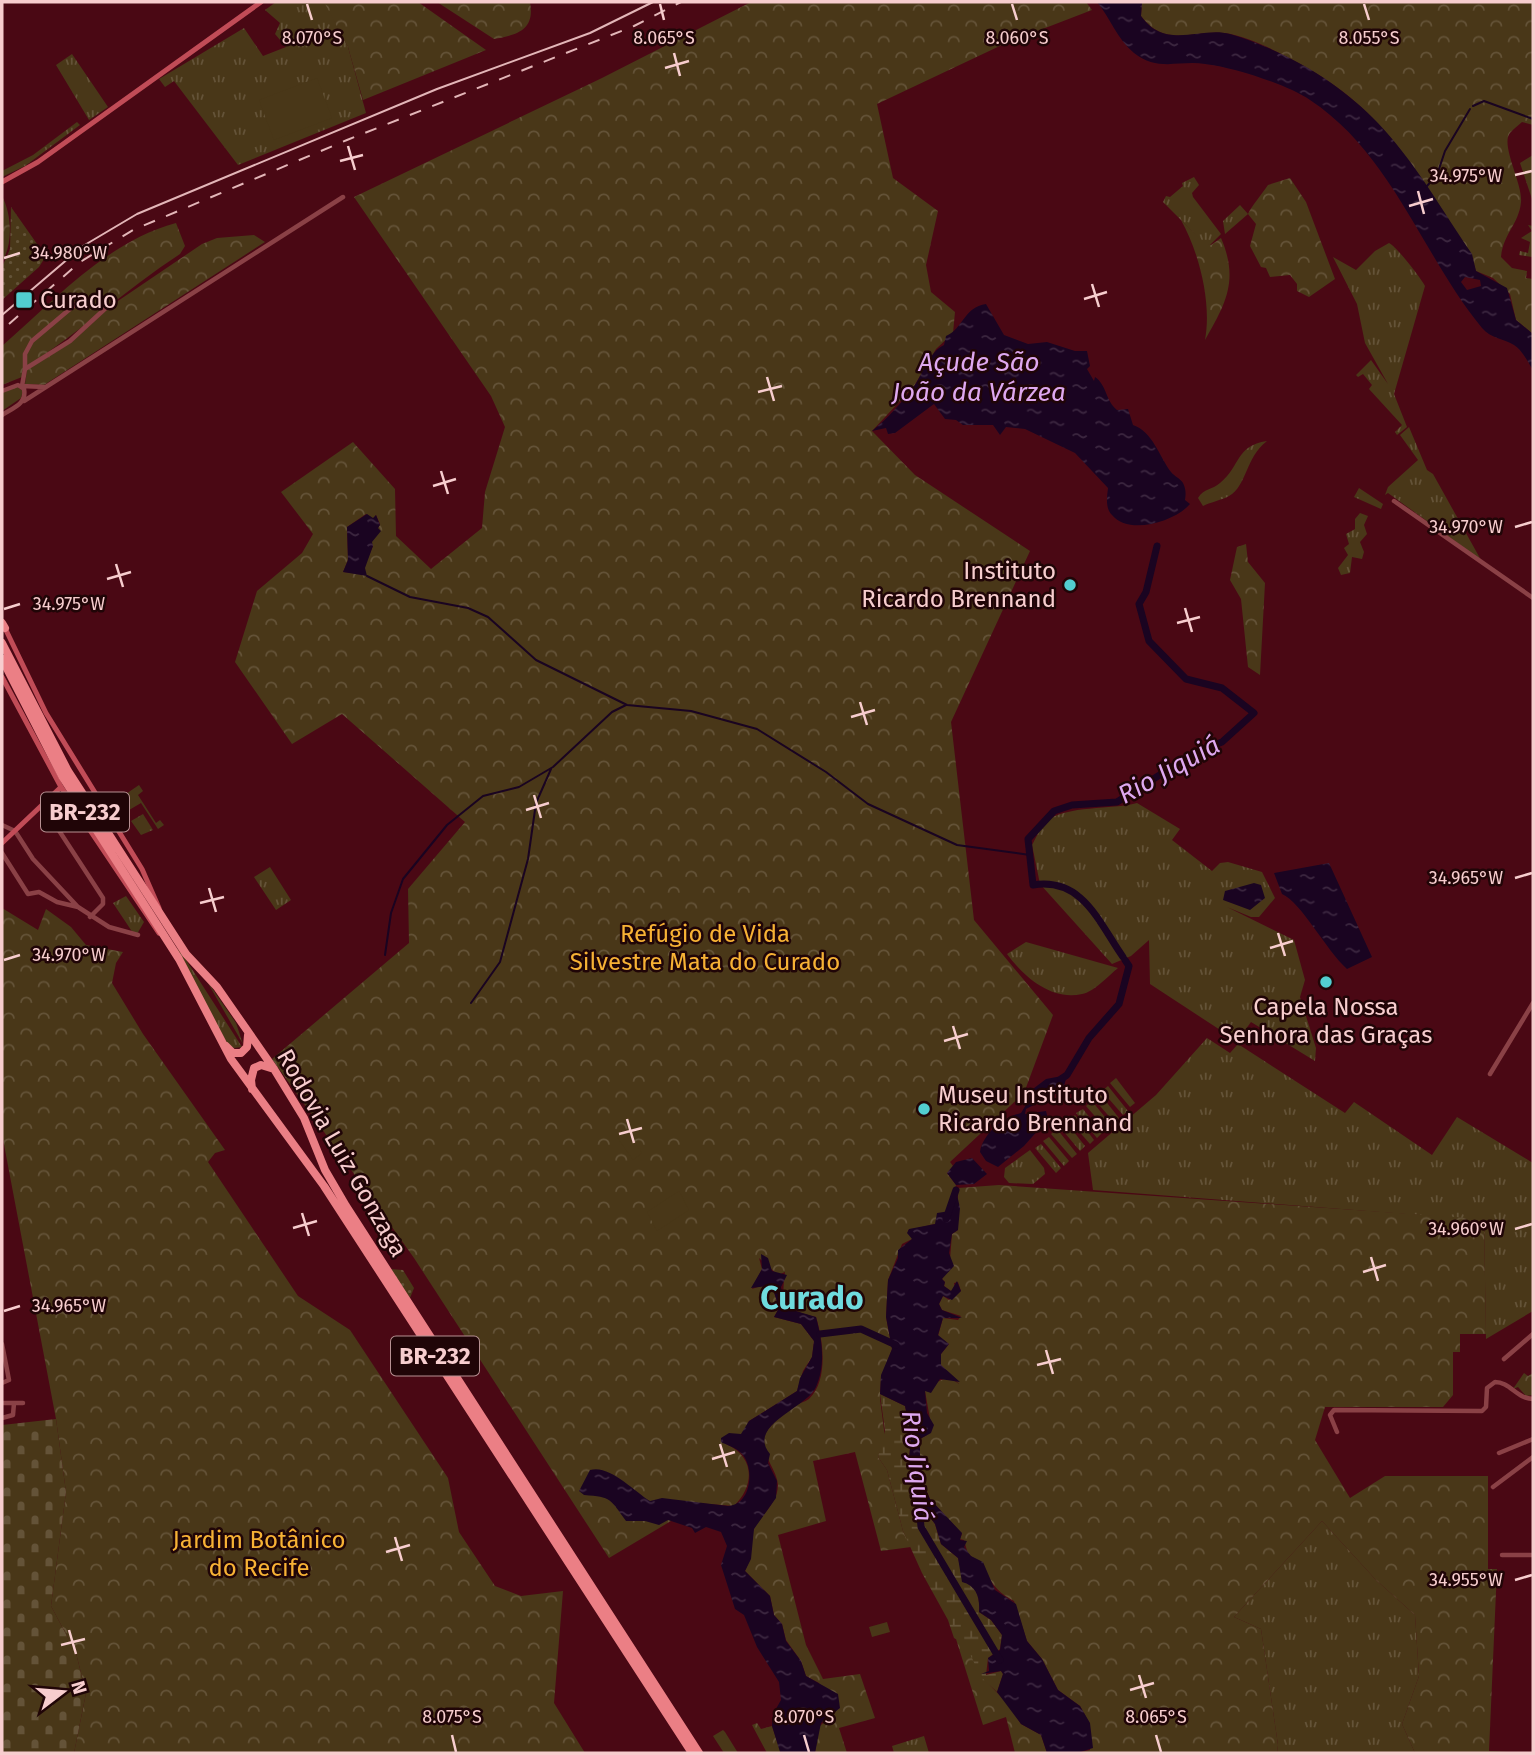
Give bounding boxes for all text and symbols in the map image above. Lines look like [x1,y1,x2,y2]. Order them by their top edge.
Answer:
text: 8.070°S [282,27,343,49]
text: 8.065°S [633,27,695,49]
text: 8.060°S [986,27,1049,49]
text: 8.055°S [1338,27,1400,49]
text: 34.975°W [1430,165,1502,187]
text: 34.980°W [31,242,107,264]
place label: Curado [40,286,117,314]
marker: Curado [14,290,34,310]
water label: Açude São João da Várzea [890,347,1066,408]
text: 34.970°W [1429,516,1503,538]
place label: Instituto Ricardo Brennand [861,557,1056,613]
marker: Instituto Ricardo Brennand [1062,577,1078,593]
text: 34.975°W [33,593,105,615]
water label: Rio Jiquiá [1113,729,1225,811]
road number: BR-232 [41,792,129,832]
text: 34.965°W [1429,867,1503,889]
park label: Refúgio de Vida Silvestre Mata do Curado [570,920,840,976]
text: 34.970°W [32,944,106,966]
marker: Capela Nossa Senhora das Graças [1318,974,1334,990]
place label: Capela Nossa Senhora das Graças [1220,993,1432,1049]
street label: Rodovia Luiz Gonzaga [271,1044,413,1262]
place label: Museu Instituto Ricardo Brennand [938,1081,1133,1137]
marker: Museu Instituto Ricardo Brennand [916,1101,932,1117]
text: 34.960°W [1428,1218,1504,1240]
district label: Curado [760,1279,864,1317]
text: 34.965°W [32,1295,106,1317]
road number: BR-232 [391,1336,479,1376]
water label: Rio Jiquiá [895,1409,939,1523]
park label: Jardim Botânico do Recife [173,1526,345,1582]
text: 34.955°W [1429,1569,1503,1591]
north arrow [28,1657,98,1727]
text: N [66,1678,92,1697]
text: 8.075°S [422,1706,482,1728]
text: 8.070°S [774,1706,835,1728]
text: 8.065°S [1125,1706,1187,1728]

